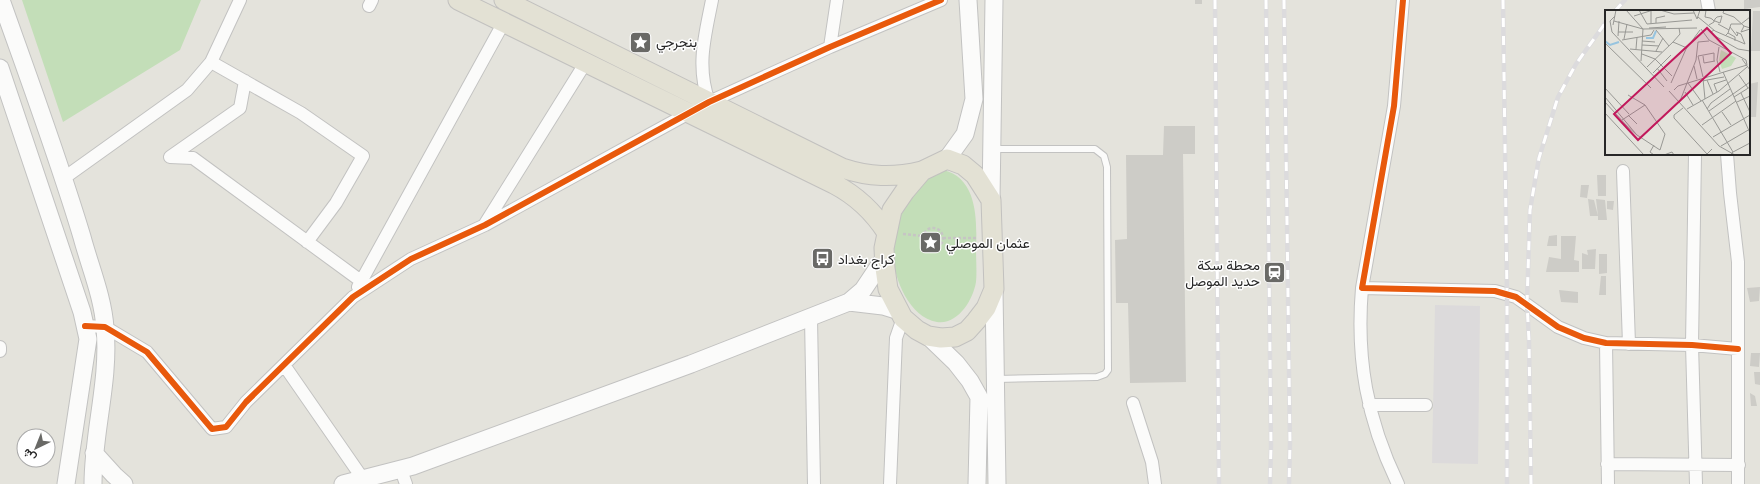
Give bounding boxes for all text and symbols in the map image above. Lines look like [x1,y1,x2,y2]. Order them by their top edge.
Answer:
inset map [1605,10,1750,155]
place icon: بنجرجي [627,29,653,55]
place label: بنجرجي [656,34,697,54]
place icon: عثمان الموصلي [917,230,943,256]
place label: عثمان الموصلي [946,235,1030,255]
bus stop icon: كراج بغداد [810,246,836,272]
place label: كراج بغداد [838,251,894,270]
place label: محطة سكة حديد الموصل [1185,257,1260,290]
station icon: محطة سكة حديد الموصل [1262,260,1288,286]
north arrow [16,428,56,468]
text: ش [20,446,39,464]

